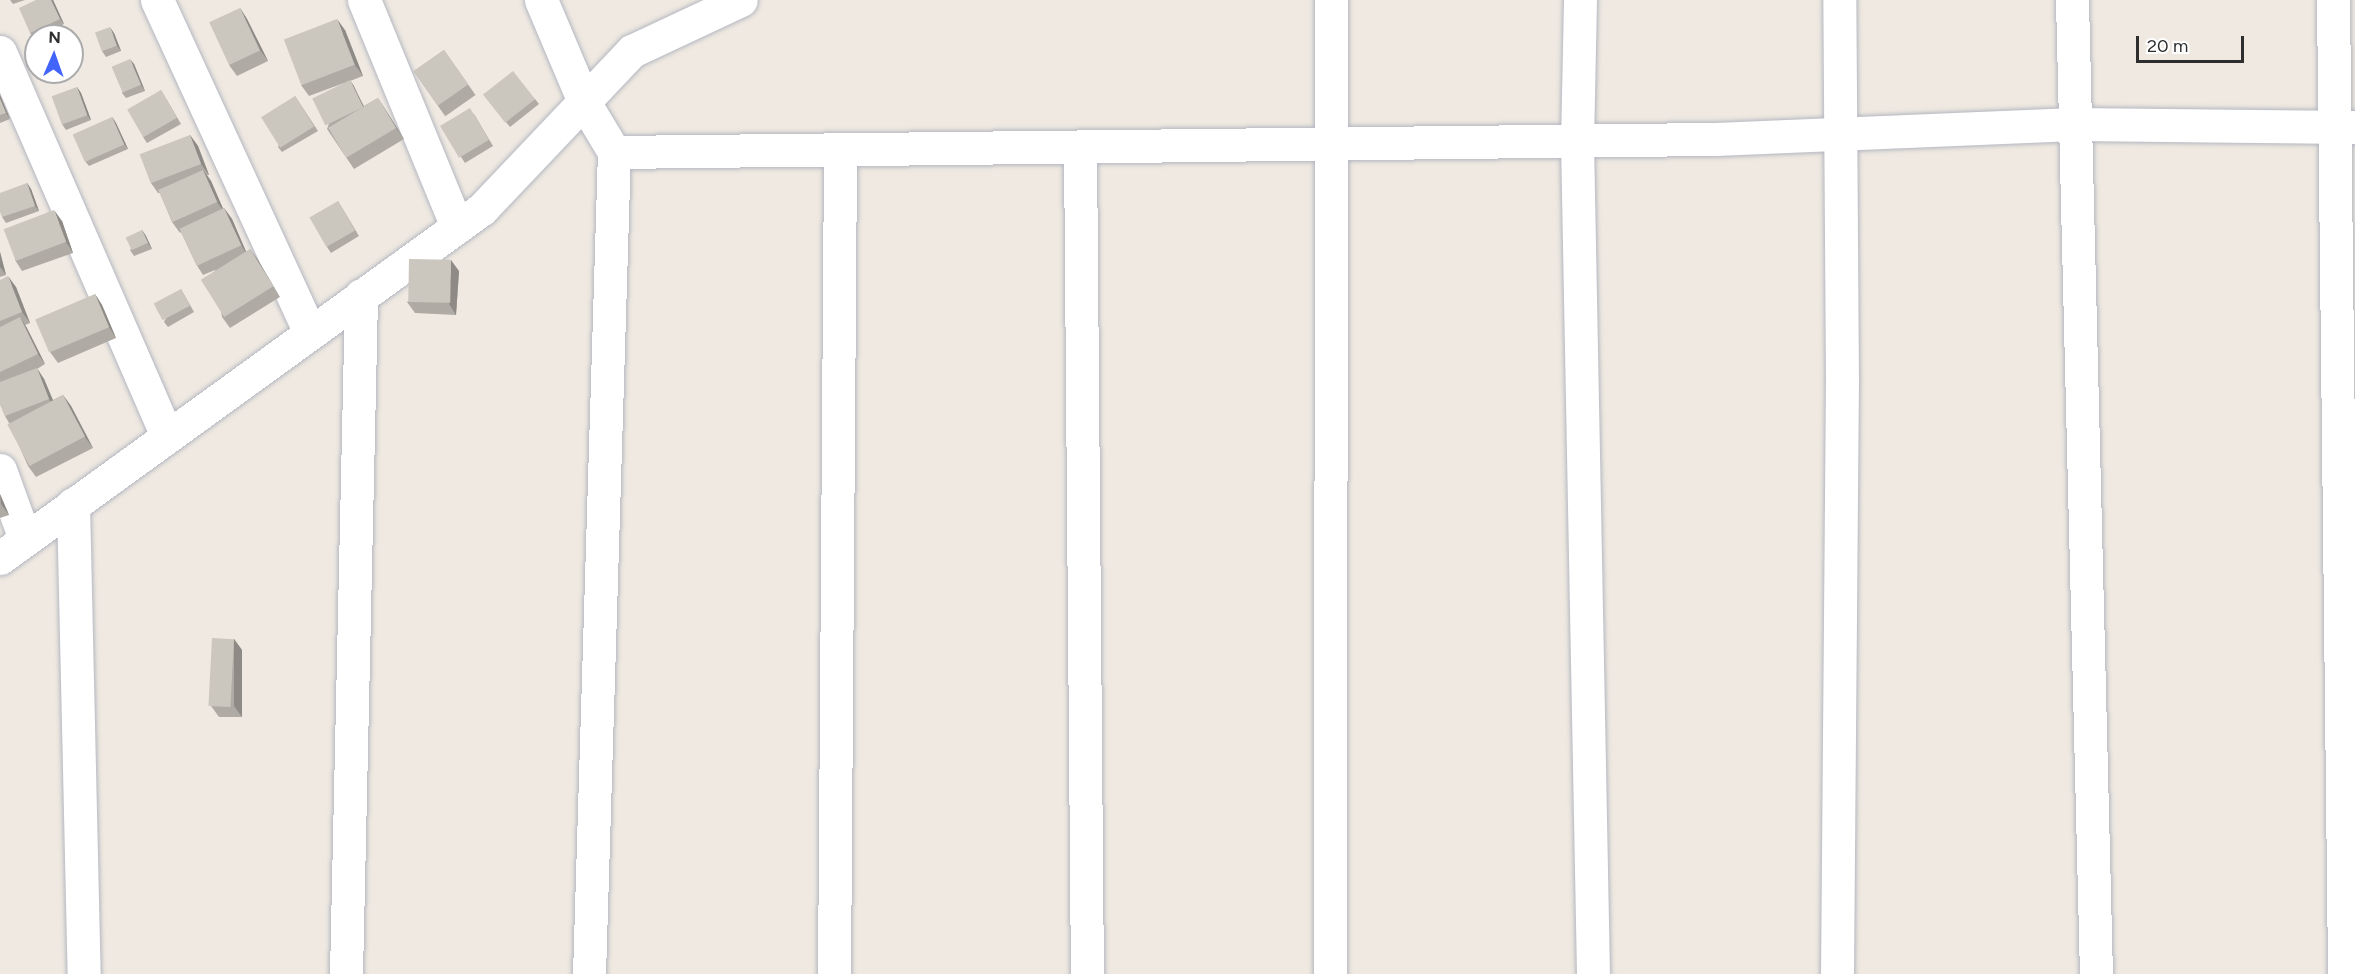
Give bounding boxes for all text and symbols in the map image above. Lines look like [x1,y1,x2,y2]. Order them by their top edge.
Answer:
north arrow [24,24,84,84]
scale bar [2139,24,2247,62]
text: N [48,28,61,47]
text: 20 m [2147,35,2188,57]

